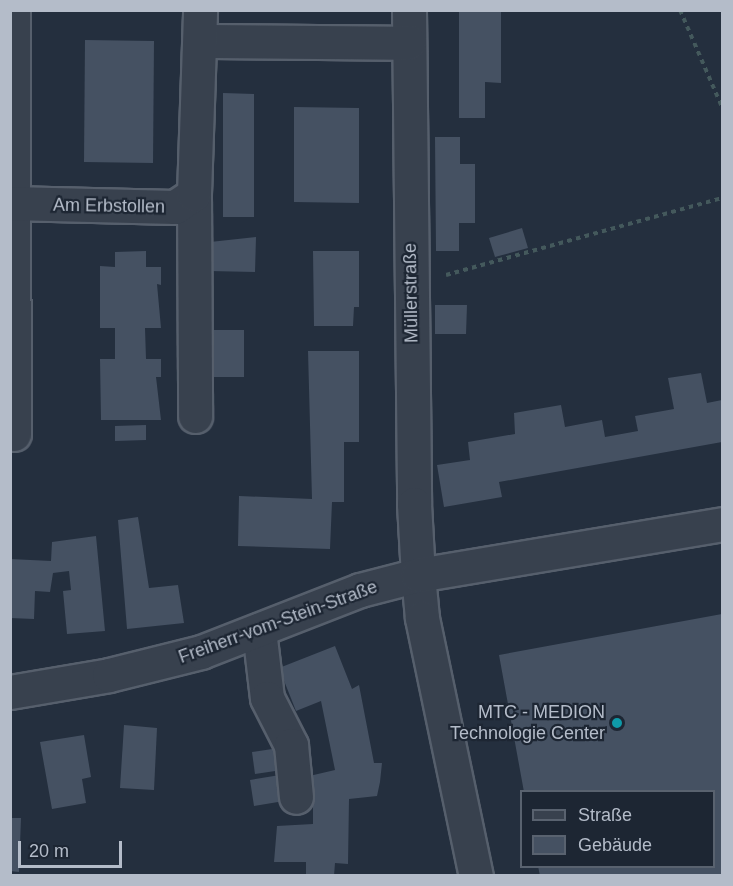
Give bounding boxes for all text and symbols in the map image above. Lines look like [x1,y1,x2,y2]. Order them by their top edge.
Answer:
street label: Am Erbstollen [53,194,165,218]
street label: Müllerstraße [399,243,423,343]
street label: Freiherr-vom-Stein-Straße [176,576,380,668]
place label: MTC - MEDION Technologie Center [450,702,605,744]
marker: MTC - MEDION Technologie Center [610,716,624,730]
legend [520,790,715,868]
text: Straße [578,805,632,825]
scale bar [21,829,124,867]
text: Gebäude [578,835,652,855]
text: 20 m [29,841,69,861]

